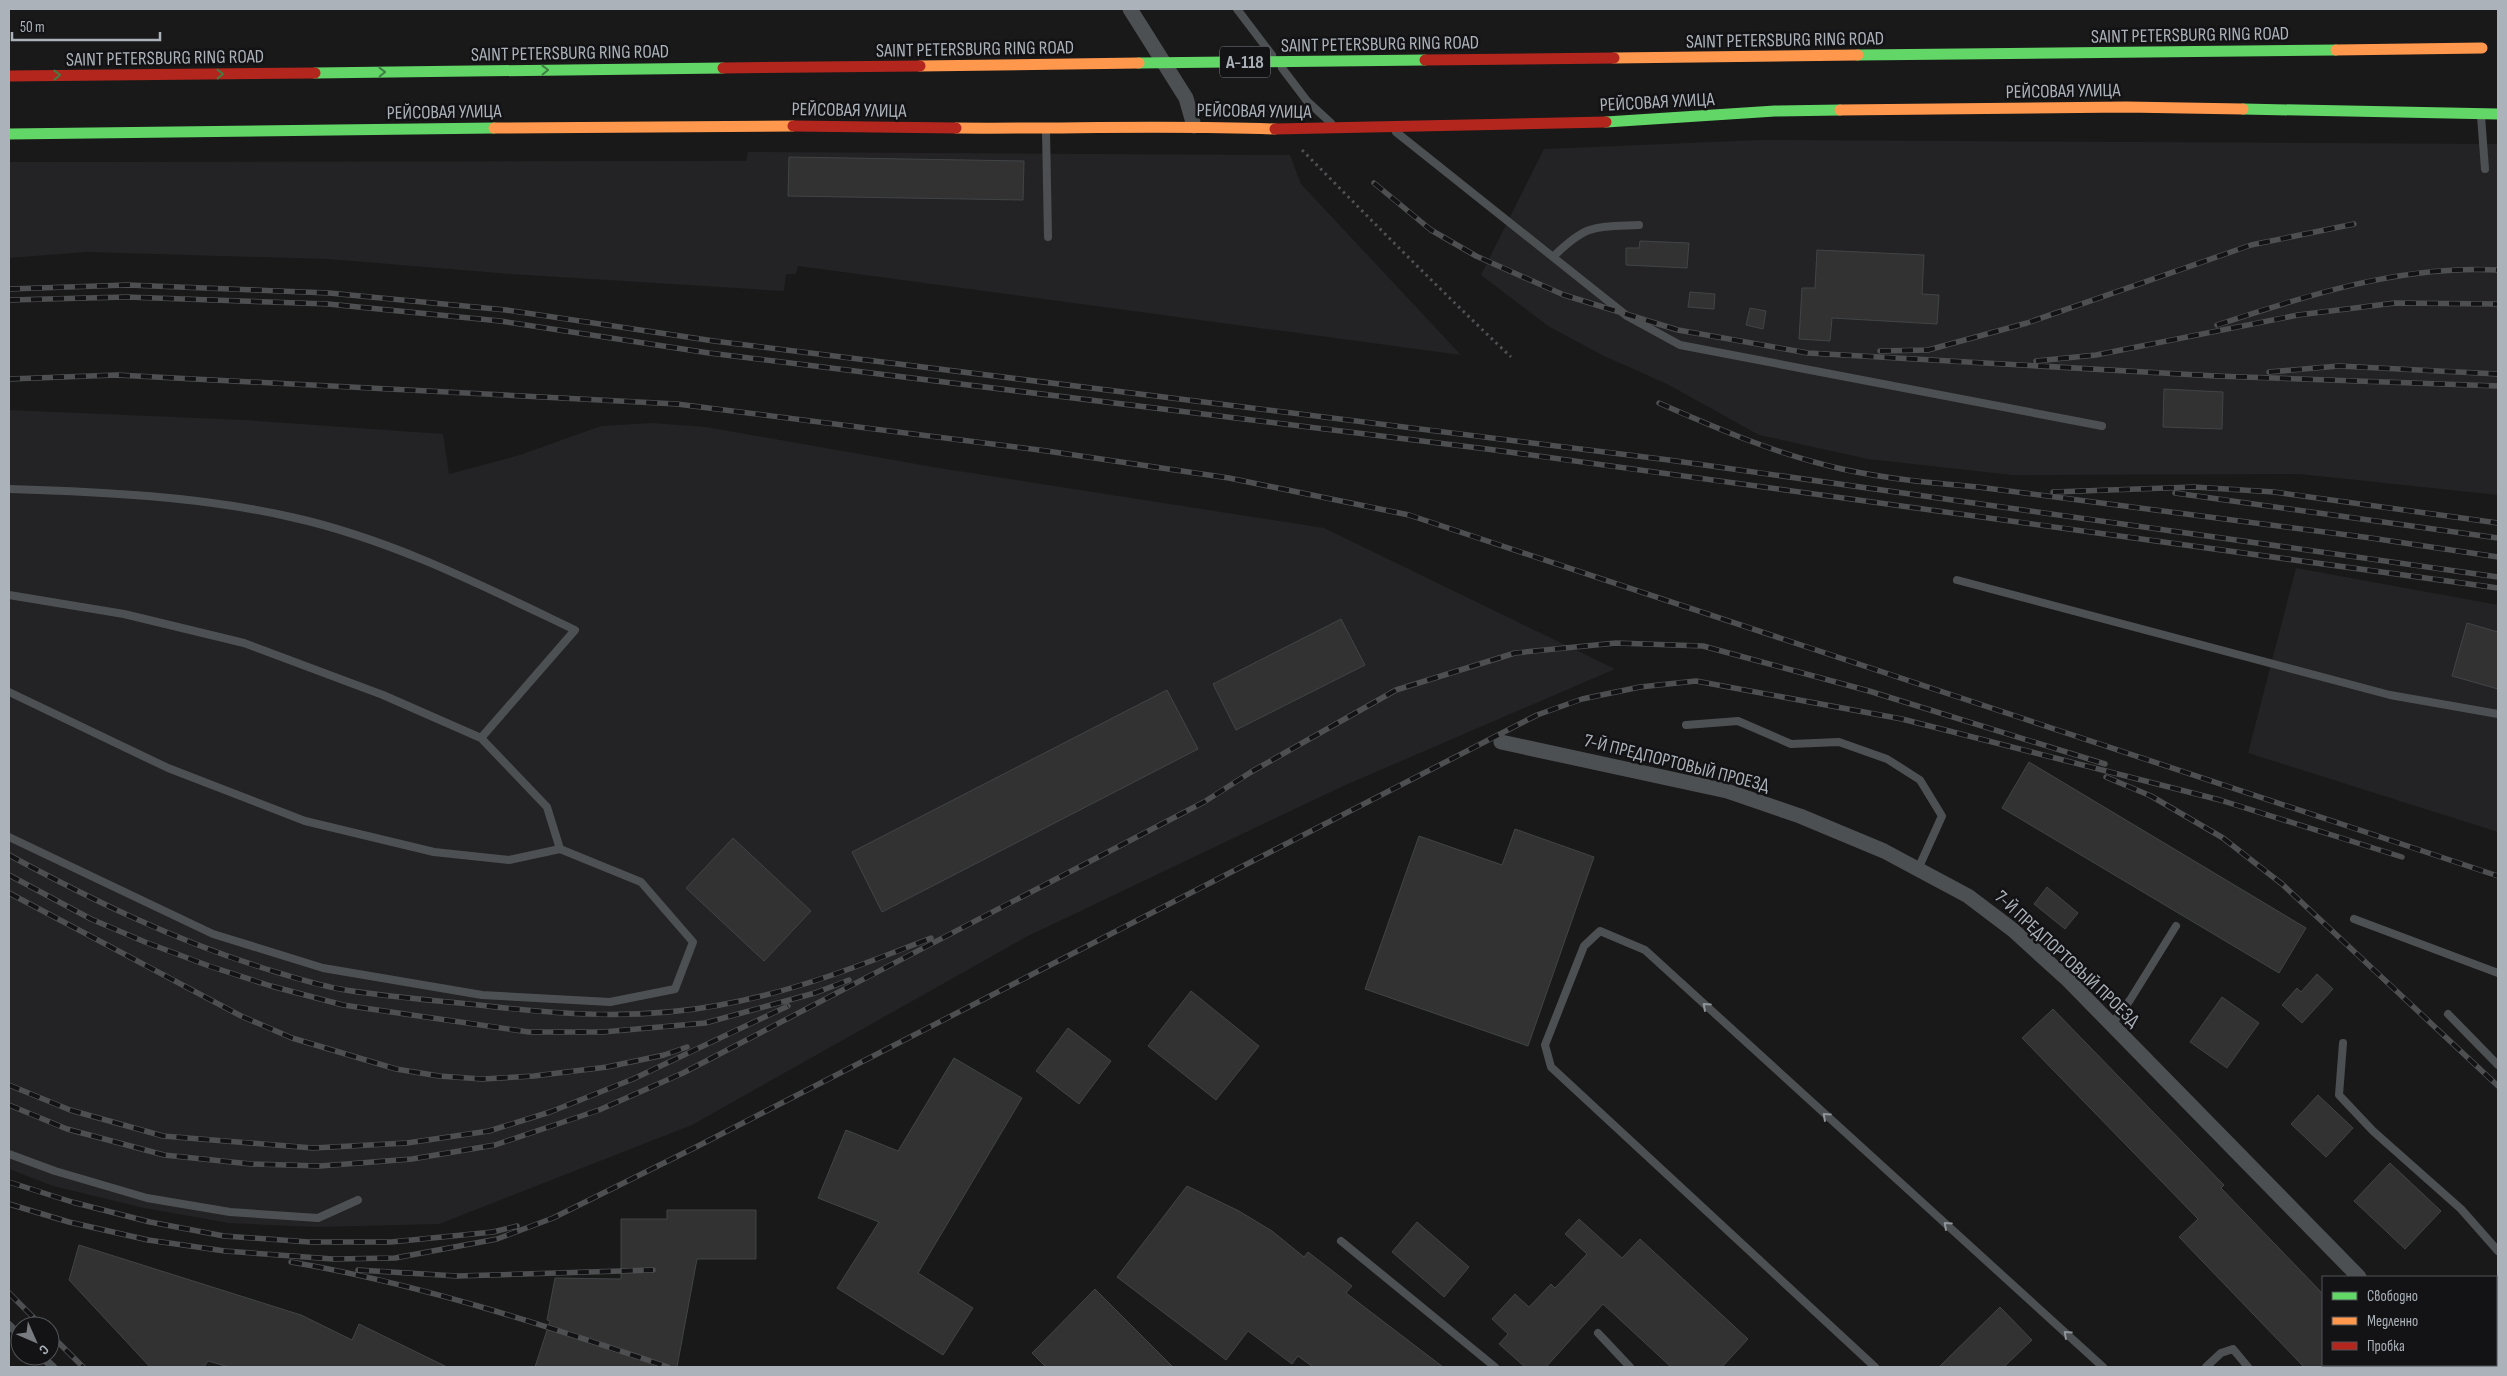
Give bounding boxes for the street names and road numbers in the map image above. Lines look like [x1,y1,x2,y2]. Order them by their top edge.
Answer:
street label: SAINT PETERSBURG RING ROAD [2091,22,2289,49]
street label: SAINT PETERSBURG RING ROAD [1686,27,1884,54]
street label: SAINT PETERSBURG RING ROAD [1281,31,1479,58]
street label: SAINT PETERSBURG RING ROAD [876,36,1074,63]
street label: SAINT PETERSBURG RING ROAD [471,40,669,67]
street label: SAINT PETERSBURG RING ROAD [66,45,264,72]
road number: А-118 [1220,46,1270,78]
street label: РЕЙСОВАЯ УЛИЦА [2005,79,2122,104]
street label: РЕЙСОВАЯ УЛИЦА [1599,88,1716,117]
street label: РЕЙСОВАЯ УЛИЦА [791,98,908,123]
street label: РЕЙСОВАЯ УЛИЦА [1196,99,1313,124]
street label: РЕЙСОВАЯ УЛИЦА [386,100,503,125]
street label: 7-Й ПРЕДПОРТОВЫЙ ПРОЕЗД [1582,729,1772,798]
street label: 7-Й ПРЕДПОРТОВЫЙ ПРОЕЗД [1990,886,2144,1032]

